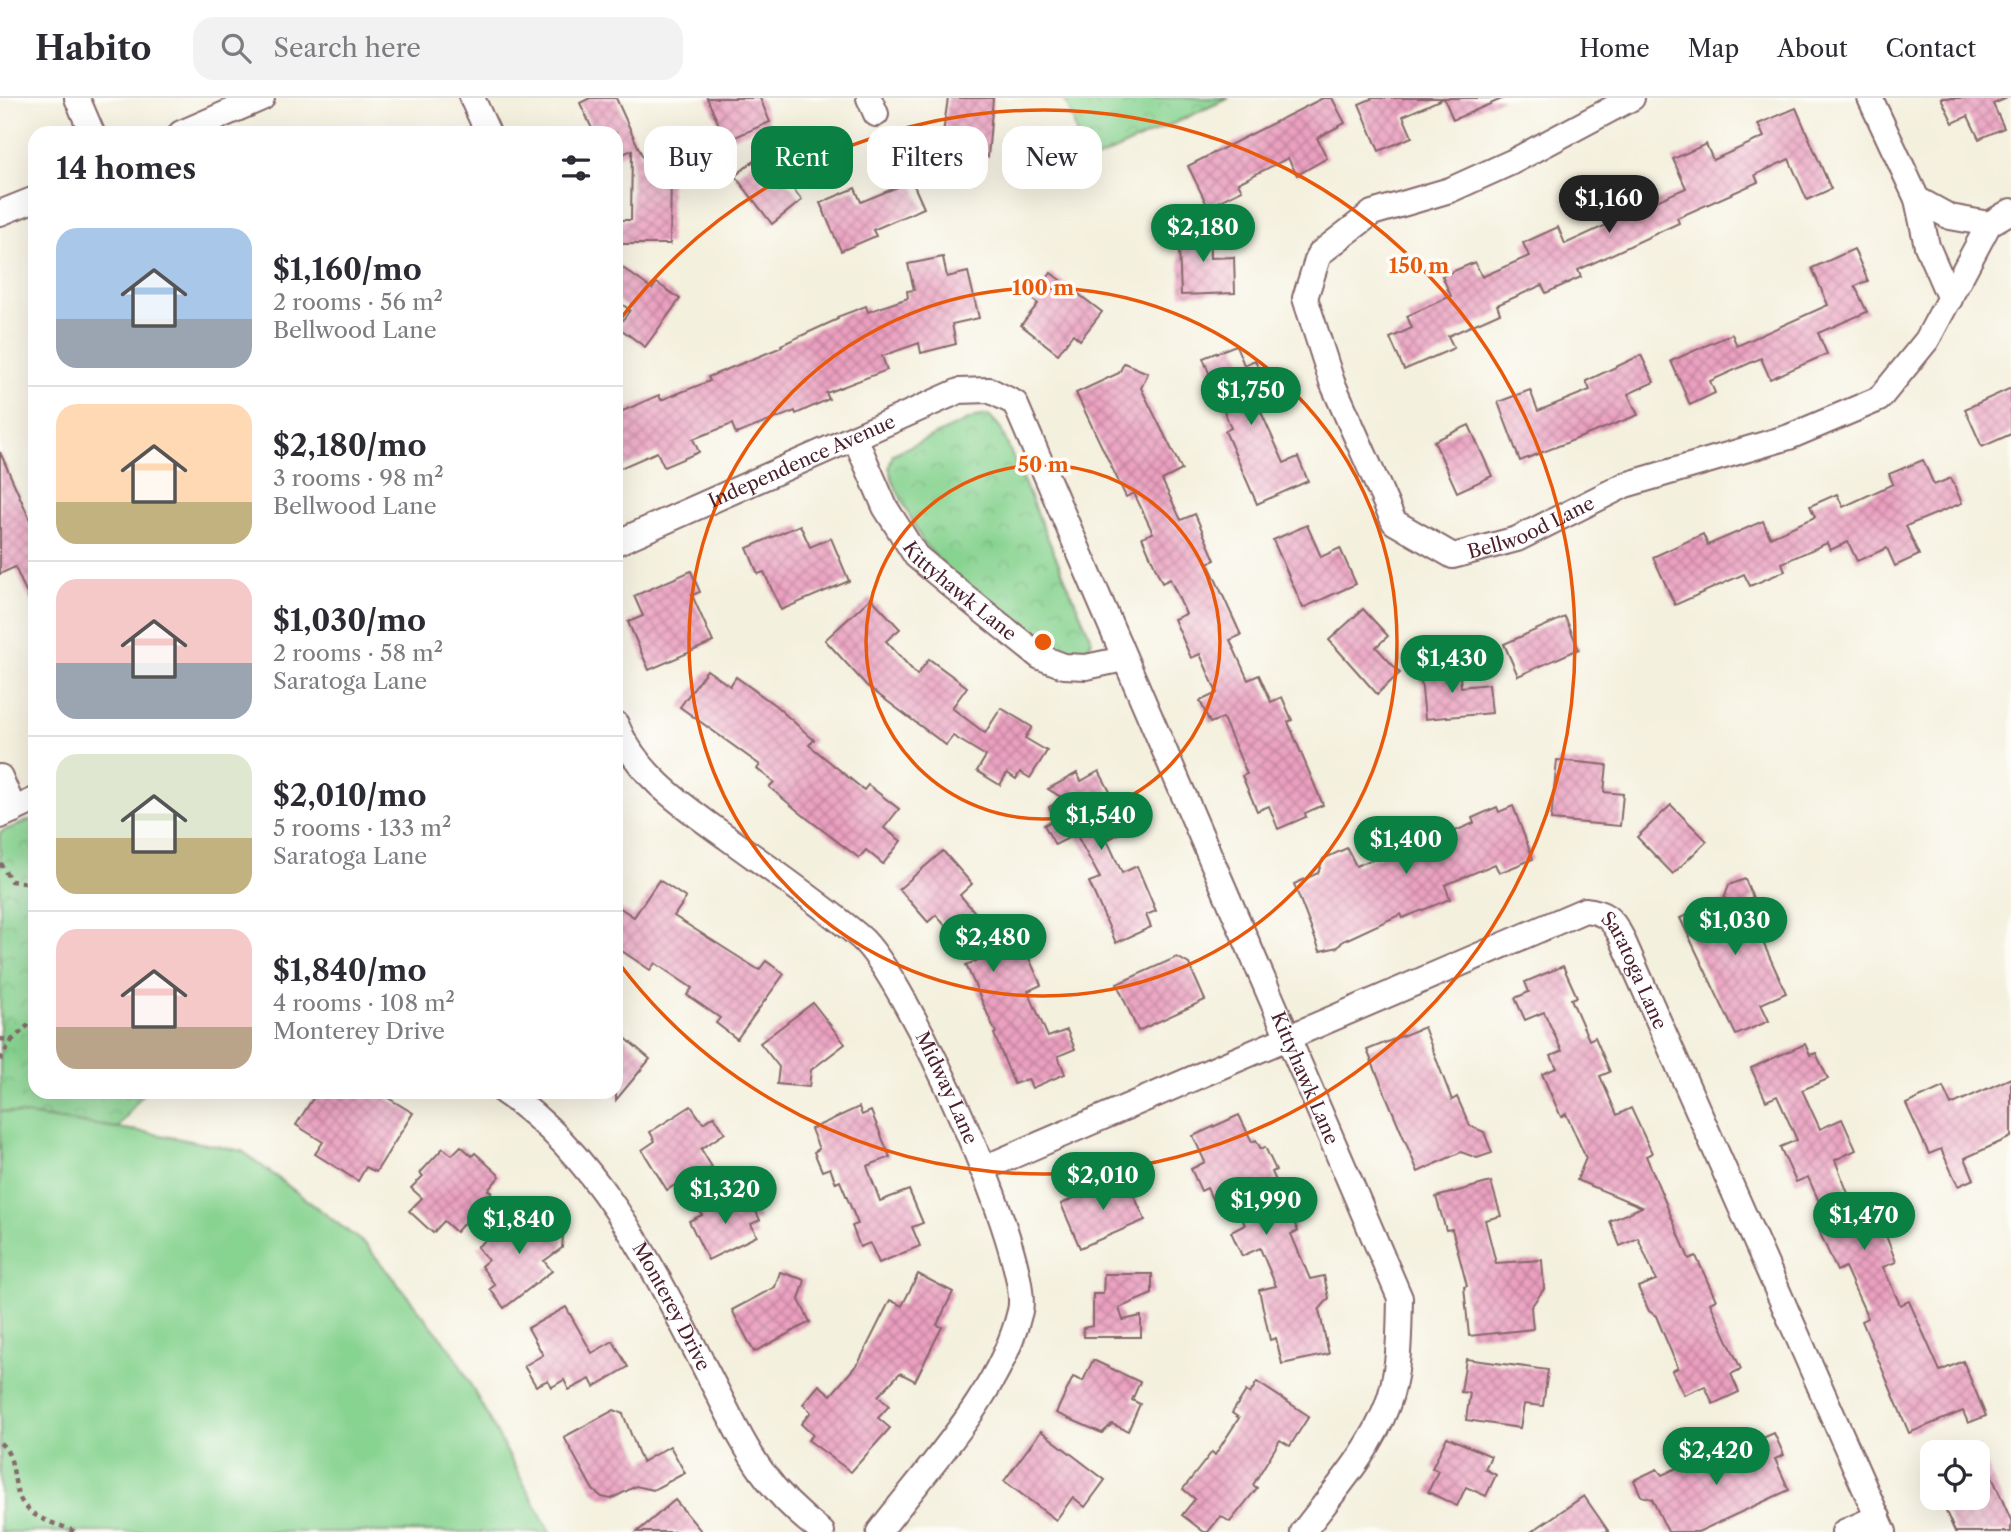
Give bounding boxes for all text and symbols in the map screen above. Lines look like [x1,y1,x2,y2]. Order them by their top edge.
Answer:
search box [193,17,683,80]
text: Habito [35,28,151,69]
icon: search [217,29,255,67]
text: Search here [273,32,421,64]
text: Home [1579,34,1650,63]
text: Map [1688,34,1739,63]
text: About [1777,34,1848,63]
text: Contact [1886,34,1976,63]
chip: Buy [644,126,737,189]
chip: Rent [751,126,853,189]
chip: Filters [867,126,988,189]
chip: New [1002,126,1102,189]
icon: filters [557,149,595,187]
text: 14 homes [56,150,196,187]
pin: $1,160 [1552,176,1666,235]
text: $1,160 [1575,184,1643,212]
pin: $2,180 [1146,204,1260,264]
text: $2,180 [1167,213,1239,241]
text: $1,160/mo [273,251,422,288]
text: 150 m [1389,253,1449,278]
icon: home [112,256,196,340]
text: 100 m [1012,275,1074,300]
text: 2 rooms · 56 m² [273,288,443,316]
text: Bellwood Lane [273,316,437,344]
pin: $1,750 [1194,368,1308,427]
text: $1,750 [1217,376,1285,404]
street label: Independence Avenue [705,410,899,513]
text: $2,180/mo [273,427,427,464]
icon: home [112,432,196,516]
text: 50 m [1017,452,1069,477]
text: 3 rooms · 98 m² [273,464,444,492]
street label: Bellwood Lane [1465,491,1598,564]
text: Bellwood Lane [273,492,437,520]
street label: Kittyhawk Lane [898,537,1021,646]
text: $1,030/mo [273,602,426,639]
icon: home [112,607,196,691]
centre of rings [1031,630,1055,654]
pin: $1,430 [1395,636,1509,695]
text: 2 rooms · 58 m² [273,639,443,667]
text: $1,430 [1417,644,1487,672]
text: Saratoga Lane [273,667,427,695]
text: $2,010/mo [273,777,427,814]
icon: home [112,782,196,866]
pin: $1,540 [1044,792,1158,852]
text: $1,540 [1066,801,1136,829]
text: 5 rooms · 133 m² [273,814,451,842]
pin: $1,400 [1349,816,1463,876]
text: $1,400 [1370,825,1442,853]
text: Saratoga Lane [273,842,427,870]
pin: $1,030 [1678,898,1792,957]
text: $1,030 [1699,906,1771,934]
street label: Saratoga Lane [1597,907,1672,1033]
pin: $2,480 [936,914,1050,974]
text: $2,480 [955,923,1031,951]
text: $1,840/mo [273,952,427,989]
icon: home [112,957,196,1041]
text: 4 rooms · 108 m² [273,989,455,1017]
street label: Kittyhawk Lane [1266,1008,1344,1148]
text: Monterey Drive [273,1017,445,1045]
street label: Midway Lane [910,1028,982,1148]
pin: $2,010 [1046,1152,1160,1212]
text: $2,010 [1067,1161,1139,1189]
pin: $1,320 [668,1166,782,1226]
text: $1,320 [690,1175,760,1203]
pin: $1,990 [1209,1178,1323,1237]
text: $1,990 [1230,1186,1302,1214]
pin: $1,470 [1807,1192,1921,1252]
pin: $1,840 [462,1196,576,1256]
text: $1,470 [1829,1201,1899,1229]
text: $1,840 [483,1205,555,1233]
street label: Monterey Drive [628,1238,715,1374]
pin: $2,420 [1659,1428,1773,1487]
text: $2,420 [1679,1436,1753,1464]
map controls [1920,1440,1990,1510]
button: locate [1920,1440,1990,1510]

